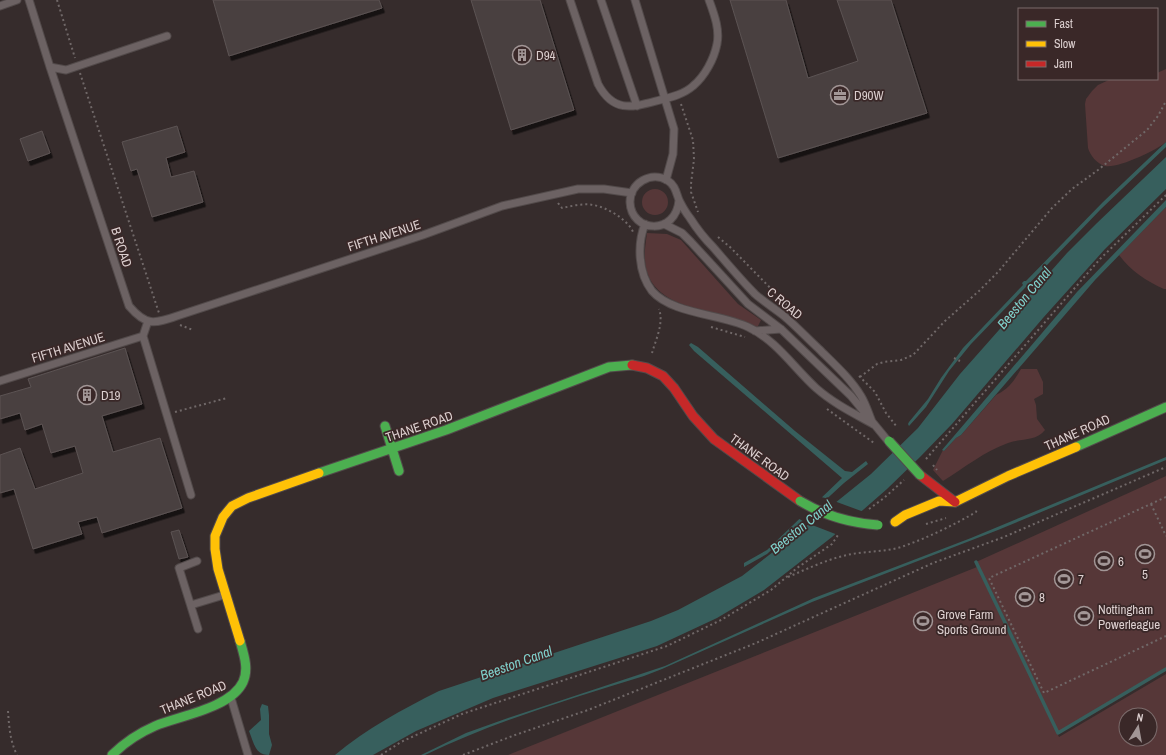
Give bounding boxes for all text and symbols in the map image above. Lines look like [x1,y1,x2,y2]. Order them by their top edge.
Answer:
legend [1018,8,1158,80]
text: Fast [1054,16,1073,32]
text: Slow [1054,36,1076,52]
building icon: D94 [511,44,533,66]
place label: D94 [536,47,556,64]
text: Jam [1054,56,1073,72]
office icon: D90W [829,84,851,106]
place label: D90W [854,87,884,104]
street label: FIFTH AVENUE [346,216,423,255]
street label: B ROAD [107,225,136,270]
water label: Beeston Canal [993,263,1055,333]
street label: C ROAD [763,284,806,323]
street label: FIFTH AVENUE [29,328,107,367]
building icon: D19 [76,384,98,406]
place label: D19 [101,387,121,404]
street label: THANE ROAD [383,407,455,446]
street label: THANE ROAD [1042,410,1113,454]
street label: THANE ROAD [726,430,793,485]
water label: Beeston Canal [766,496,836,558]
sports icon: 5 [1134,543,1156,565]
sports icon: 6 [1093,550,1115,572]
place label: 6 [1118,553,1124,570]
place label: 5 [1142,566,1148,583]
sports icon: 7 [1053,568,1075,590]
place label: 7 [1078,571,1084,588]
sports icon: 8 [1014,586,1036,608]
place label: 8 [1039,589,1045,606]
place label: Nottingham Powerleague [1098,601,1160,633]
sports icon: Nottingham Powerleague [1073,605,1095,627]
place label: Grove Farm Sports Ground [937,606,1006,638]
sports icon: Grove Farm Sports Ground [912,610,934,632]
water label: Beeston Canal [478,642,555,684]
street label: THANE ROAD [158,676,229,718]
north arrow [1118,707,1158,747]
text: N [1135,710,1144,725]

